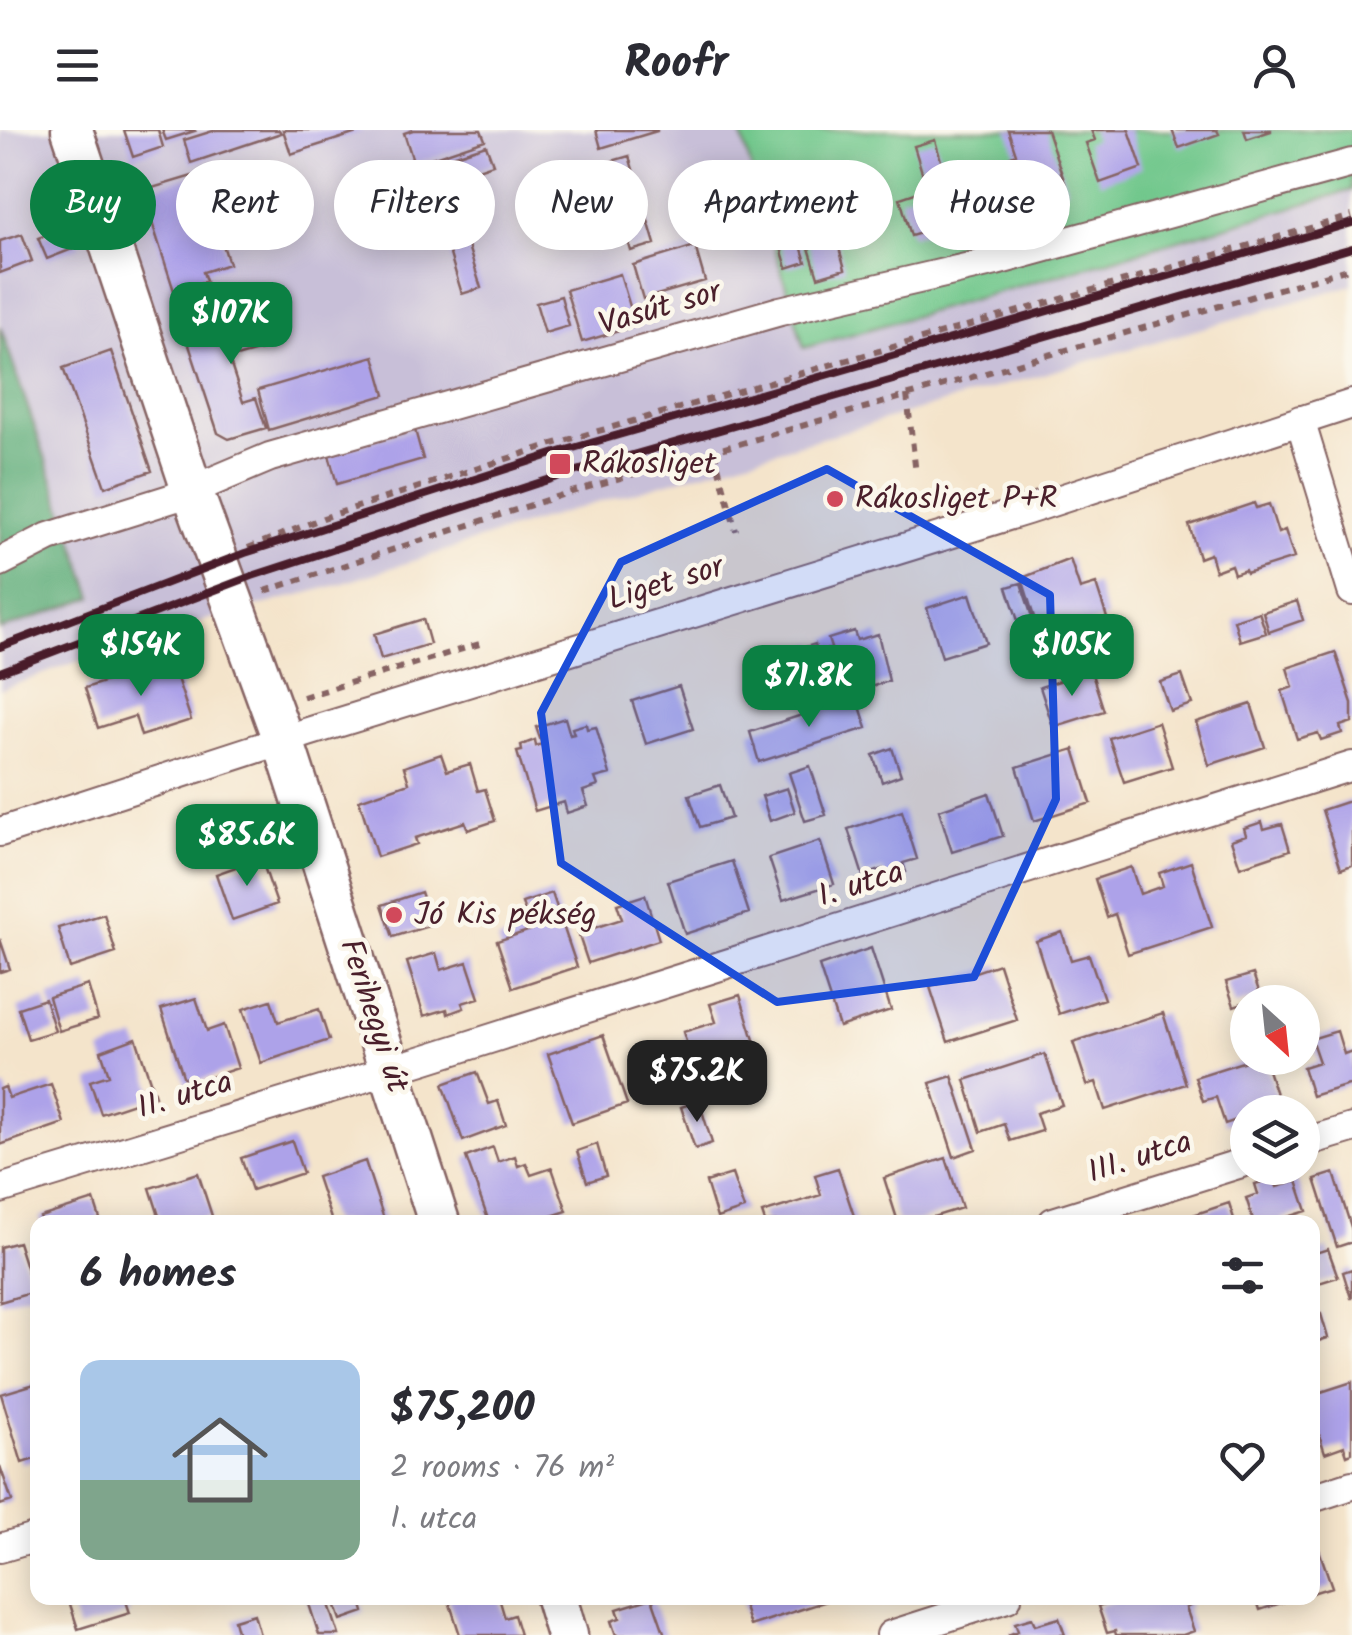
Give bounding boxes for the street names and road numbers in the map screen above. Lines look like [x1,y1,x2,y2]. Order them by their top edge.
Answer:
street label: Vasút sor [593,267,729,351]
street label: Liget sor [602,542,732,626]
street label: I. utca [812,847,910,923]
street label: Ferihegyi út [324,932,422,1100]
street label: II. utca [131,1057,239,1135]
street label: III. utca [1081,1117,1199,1199]

